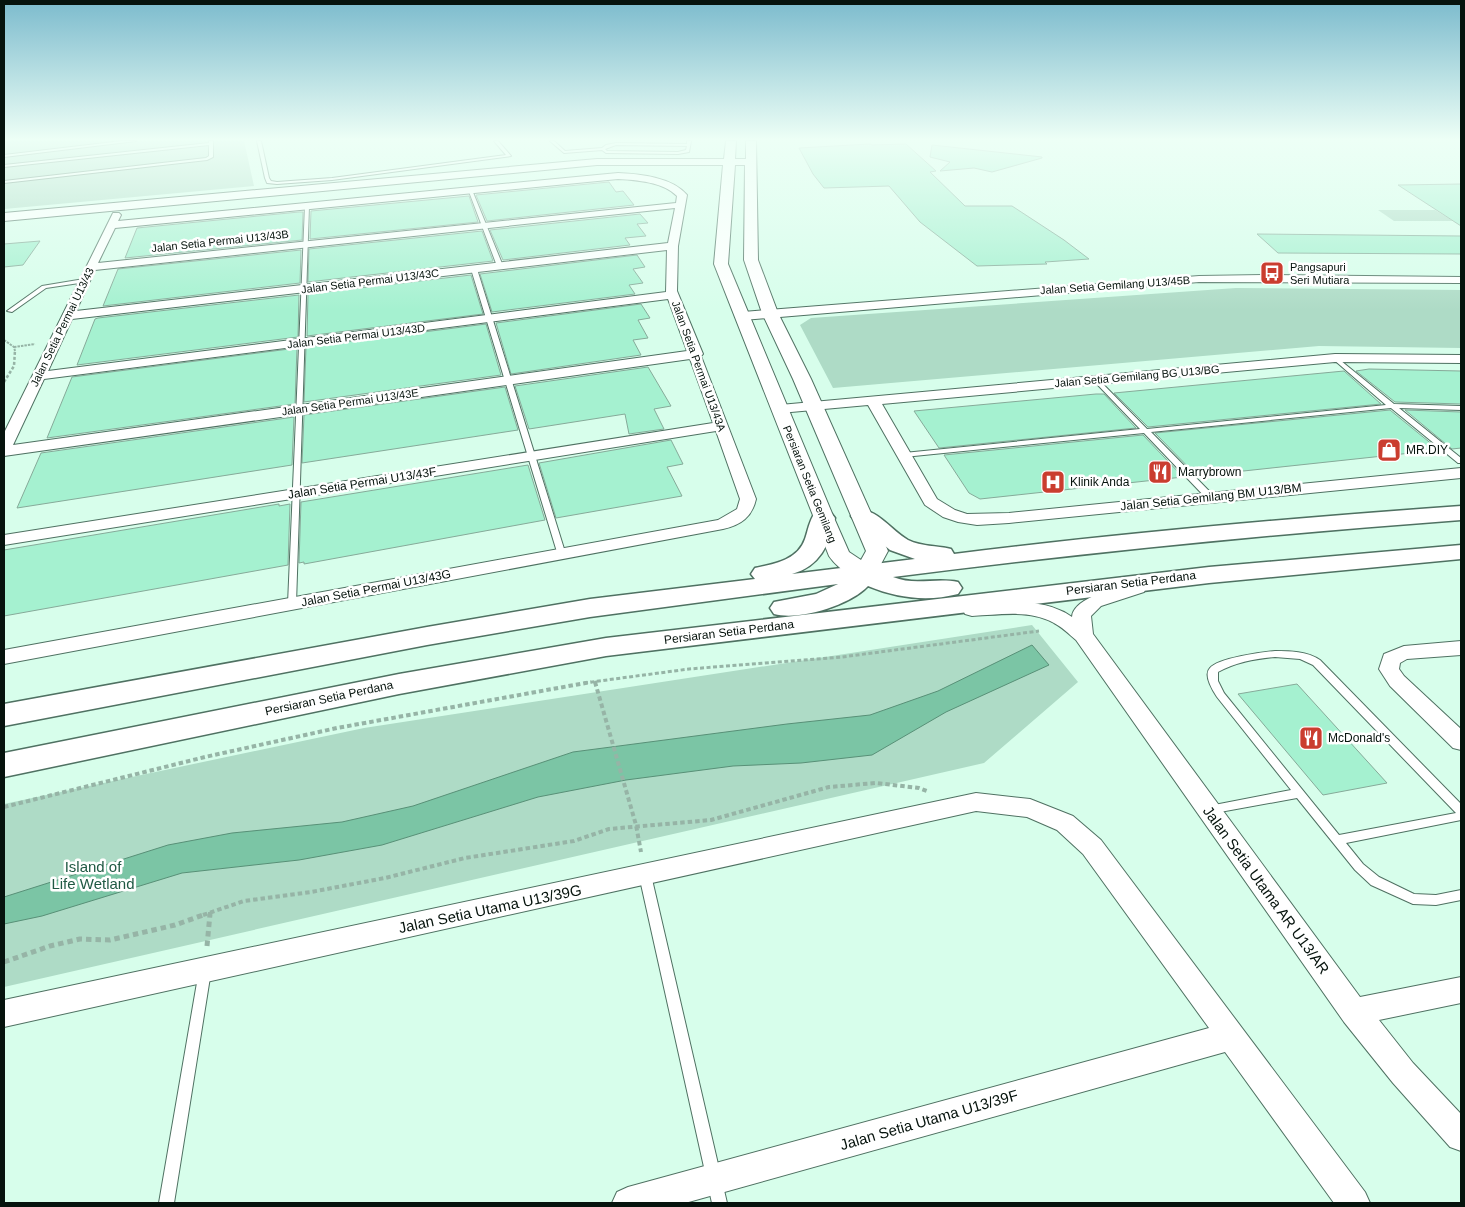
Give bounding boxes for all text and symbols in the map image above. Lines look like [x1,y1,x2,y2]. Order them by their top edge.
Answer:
street label: Jalan Setia Permai U13/43B [151,228,289,254]
bus stop icon: Pangsapuri Seri Mutiara [1259,260,1285,286]
place label: Pangsapuri Seri Mutiara [1290,261,1350,286]
street label: Jalan Setia Permai U13/43 [28,266,96,388]
street label: Jalan Setia Permai U13/43C [300,267,440,295]
street label: Jalan Setia Gemilang U13/45B [1040,274,1190,296]
street label: Jalan Setia Permai U13/43A [670,299,728,434]
street label: Jalan Setia Permai U13/43D [286,322,426,350]
street label: Jalan Setia Gemilang BG U13/BG [1054,363,1220,389]
street label: Jalan Setia Permai U13/43E [281,386,419,418]
street label: Persiaran Setia Gemilang [781,424,839,544]
shop icon: MR.DIY [1376,437,1402,463]
place label: MR.DIY [1406,443,1448,457]
restaurant icon: Marrybrown [1147,459,1173,485]
street label: Jalan Setia Permai U13/43F [287,464,437,502]
place label: Marrybrown [1178,465,1241,479]
hospital icon: Klinik Anda [1040,469,1066,495]
place label: Klinik Anda [1070,475,1130,489]
street label: Jalan Setia Gemilang BM U13/BM [1120,481,1302,513]
street label: Jalan Setia Permai U13/43G [300,567,452,609]
street label: Persiaran Setia Perdana [1065,568,1197,598]
street label: Persiaran Setia Perdana [663,617,795,647]
street label: Persiaran Setia Perdana [264,677,395,718]
restaurant icon: McDonald's [1298,725,1324,751]
place label: McDonald's [1328,731,1390,745]
street label: Jalan Setia Utama AR U13/AR [1200,802,1333,977]
park label: Island of Life Wetland [51,858,135,892]
street label: Jalan Setia Utama U13/39G [397,881,583,936]
street label: Jalan Setia Utama U13/39F [838,1086,1020,1153]

